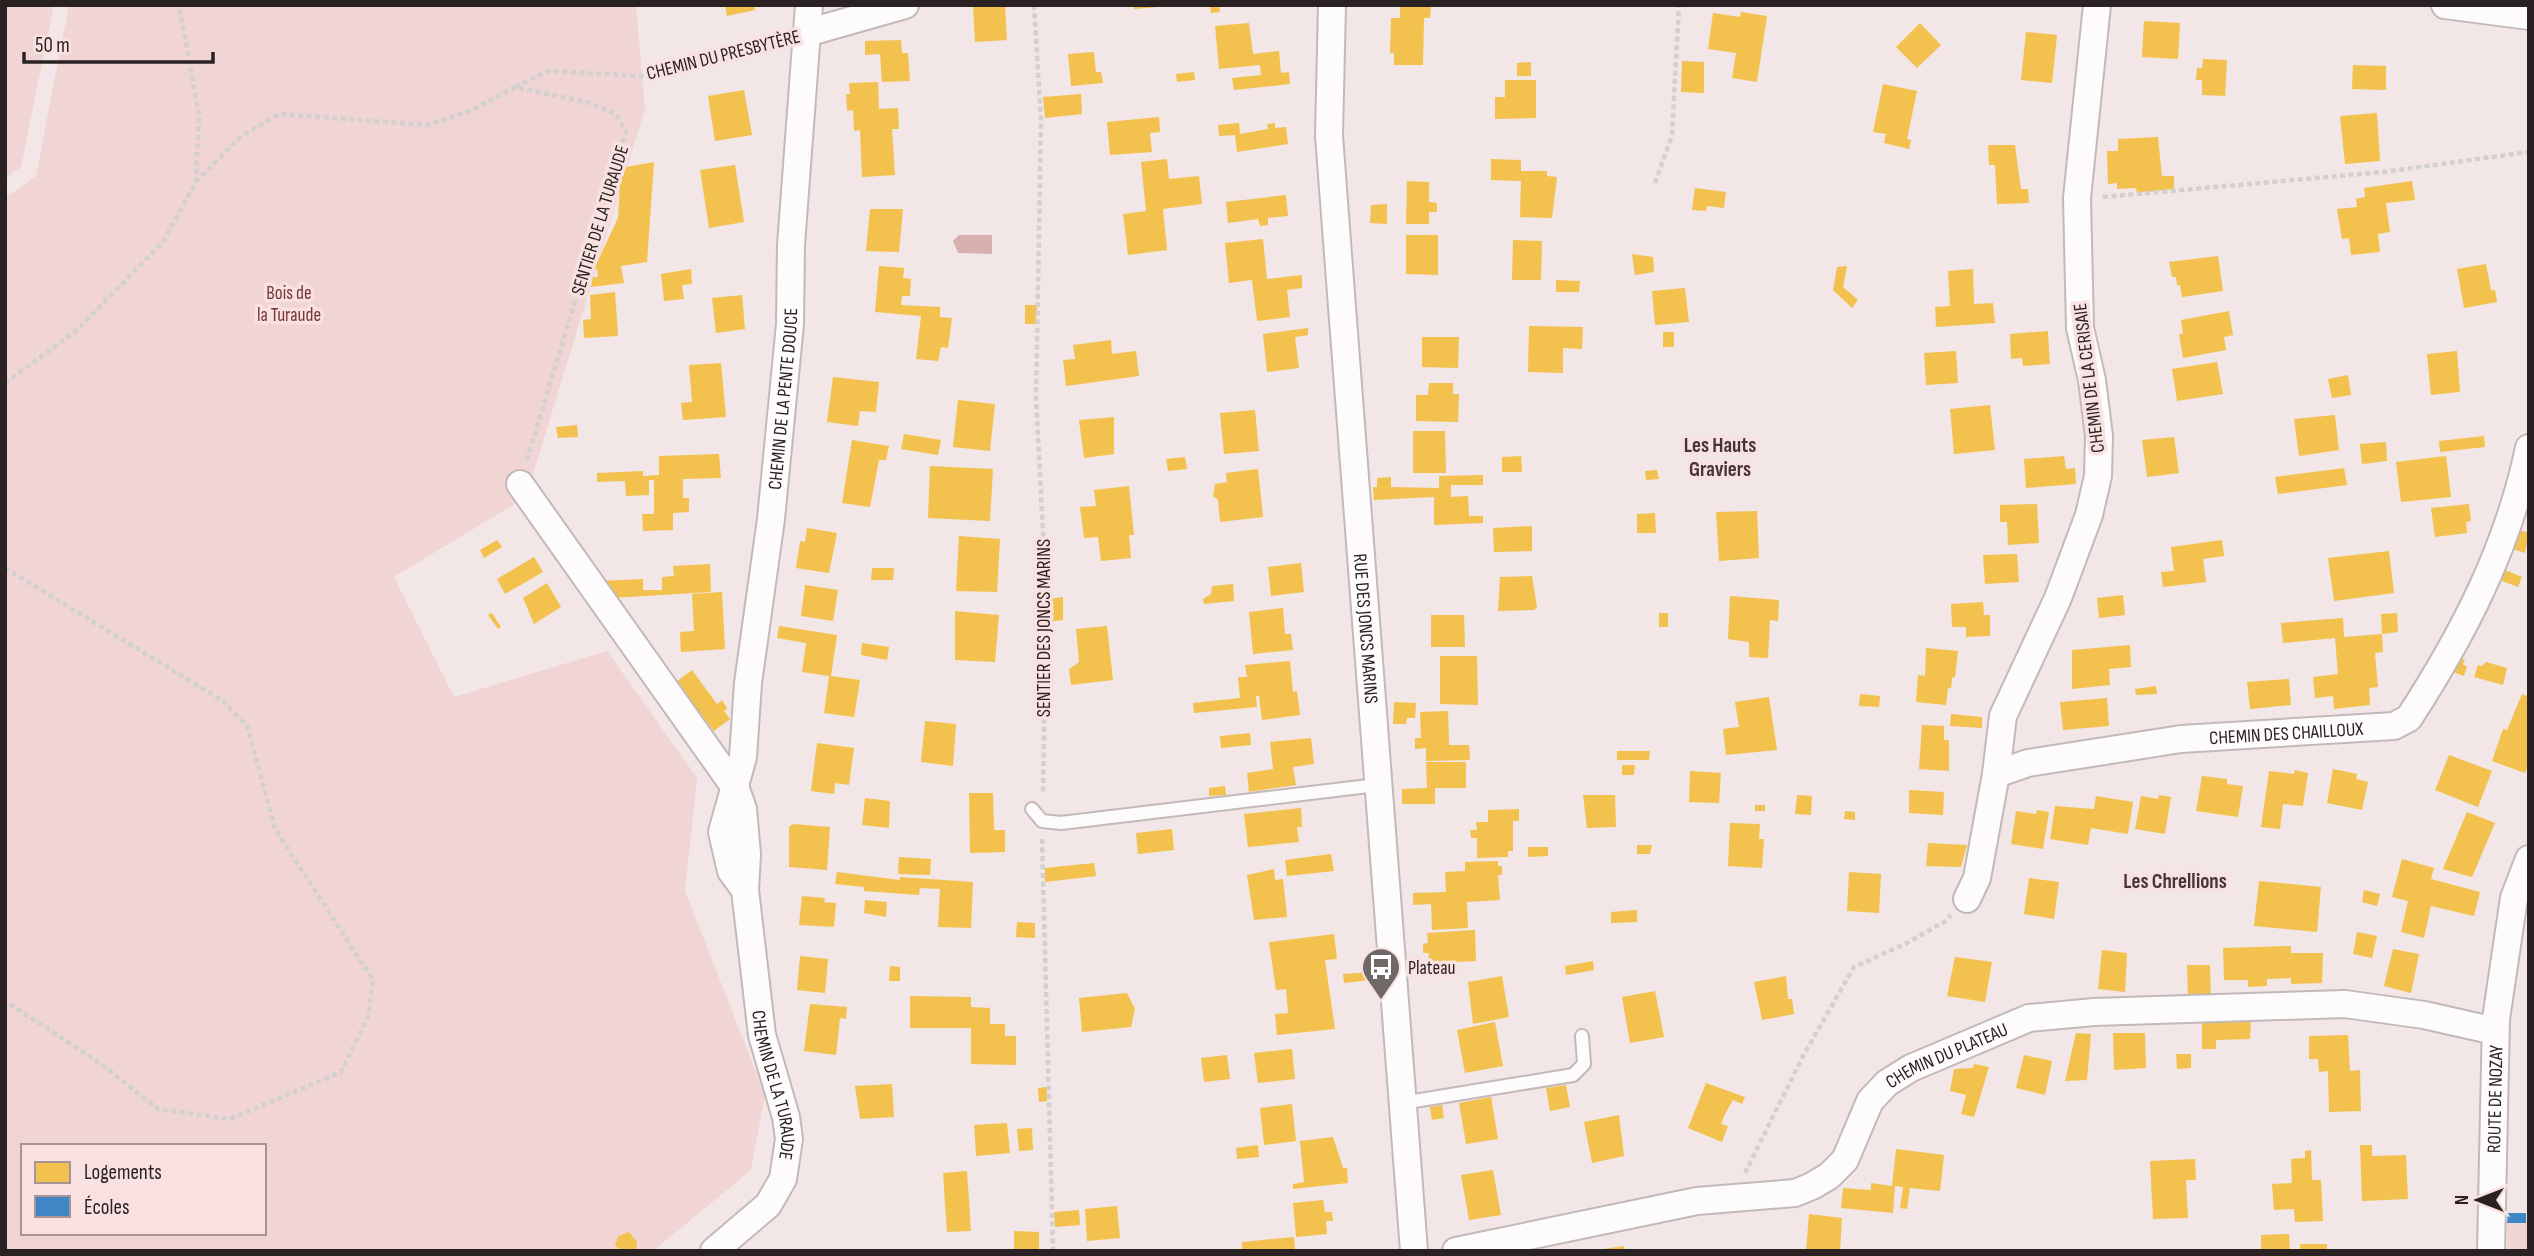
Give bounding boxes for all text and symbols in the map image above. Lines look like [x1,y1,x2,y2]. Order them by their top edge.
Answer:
scale bar [24,21,214,65]
street label: CHEMIN DU PRESBYTÈRE [644,25,803,86]
text: 50 m [35,33,70,58]
street label: SENTIER DE LA TURAUDE [567,143,634,298]
park label: Bois de la Turaude [257,282,321,327]
street label: CHEMIN DE LA CERISAIE [2069,302,2110,454]
street label: CHEMIN DE LA PENTE DOUCE [764,308,803,491]
district label: Les Hauts Graviers [1684,433,1756,482]
street label: SENTIER DES JONCS MARINS [1033,539,1056,717]
street label: RUE DES JONCS MARINS [1348,553,1382,705]
street label: CHEMIN DES CHAILLOUX [2208,718,2364,750]
district label: Les Chrellions [2123,869,2227,894]
bus stop icon: Plateau [1360,946,1402,1001]
place label: Plateau [1408,957,1455,980]
street label: CHEMIN DE LA TURAUDE [746,1009,799,1161]
street label: CHEMIN DU PLATEAU [1882,1018,2011,1094]
street label: ROUTE DE NOZAY [2483,1045,2508,1153]
legend [21,1144,266,1235]
text: Logements [84,1160,162,1185]
north arrow [2443,1165,2513,1235]
text: Écoles [84,1195,129,1220]
text: N [2451,1195,2474,1205]

